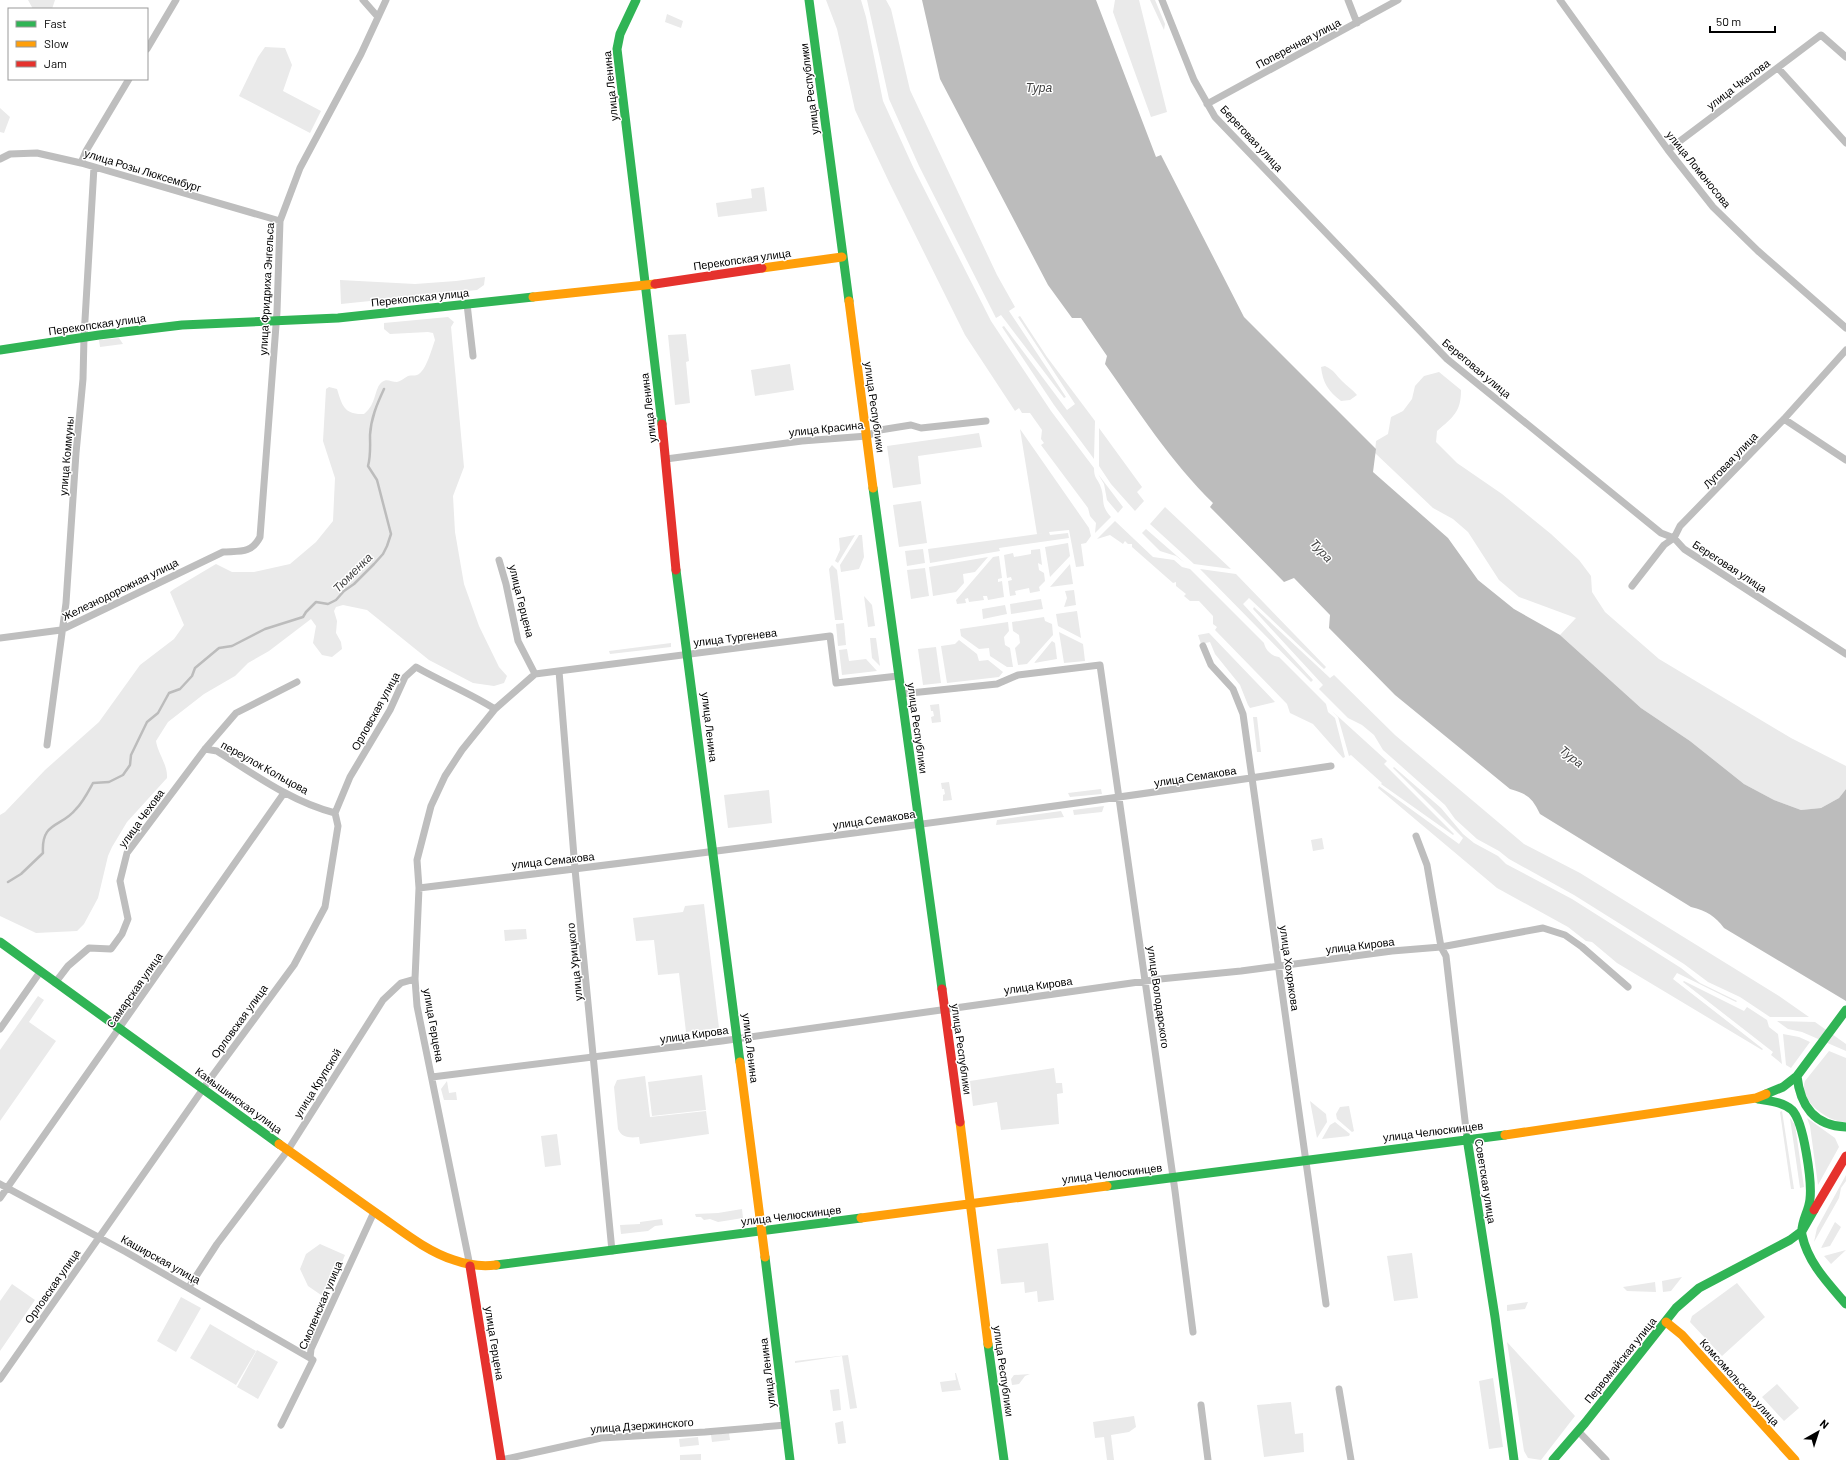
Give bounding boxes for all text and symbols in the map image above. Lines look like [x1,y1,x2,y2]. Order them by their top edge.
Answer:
legend [8,8,148,80]
scale bar [1710,8,1775,34]
text: 50 m [1716,14,1741,28]
street label: Поперечная улица [1253,15,1343,71]
text: Fast [44,16,67,30]
text: Slow [44,36,69,50]
street label: улица Республики [797,43,821,135]
street label: улица Ленина [600,50,620,122]
text: Jam [44,56,67,70]
street label: улица Чкалова [1704,56,1773,112]
water label: Тура [1026,80,1052,95]
street label: Береговая улица [1218,102,1287,174]
street label: улица Ломоносова [1664,128,1735,211]
street label: улица Розы Люксембург [83,146,203,194]
street label: улица Фридриха Энгельса [256,222,276,356]
street label: Перекопская улица [692,246,792,272]
street label: Перекопская улица [370,285,470,309]
street label: Перекопская улица [47,311,147,337]
street label: Береговая улица [1440,335,1515,401]
street label: улица Республики [862,361,888,453]
street label: улица Ленина [637,372,659,444]
street label: улица Коммуны [56,416,76,496]
street label: улица Красина [788,418,865,438]
street label: Луговая улица [1700,429,1761,491]
water label: Тура [1307,536,1336,565]
street label: Береговая улица [1691,537,1770,595]
water label: Тюменка [329,549,375,595]
street label: Железнодорожная улица [60,555,181,623]
street label: улица Герцена [507,563,538,640]
street label: улица Тургенева [693,625,778,649]
street label: Орловская улица [348,669,402,753]
street label: улица Республики [905,682,931,774]
street label: улица Ленина [699,691,721,763]
street label: переулок Кольцова [219,738,312,797]
water label: Тура [1557,742,1587,771]
street label: улица Семакова [1153,763,1238,789]
street label: улица Чехова [115,786,167,850]
street label: улица Семакова [832,807,917,831]
street label: улица Семакова [511,849,596,871]
street label: улица Урицкого [563,922,585,1002]
street label: улица Хохрякова [1278,925,1303,1012]
street label: улица Кирова [1325,934,1396,956]
street label: улица Володарского [1145,945,1173,1049]
street label: Самарская улица [103,949,165,1030]
street label: улица Кирова [1003,974,1074,996]
street label: Орловская улица [208,981,271,1060]
street label: улица Герцена [421,987,447,1064]
street label: улица Республики [949,1003,975,1095]
street label: улица Ленина [740,1012,762,1084]
street label: улица Кирова [659,1023,730,1045]
street label: улица Крупской [291,1046,343,1120]
street label: Камышинская улица [193,1064,286,1136]
street label: улица Челюскинцев [1382,1118,1484,1144]
street label: Советская улица [1473,1138,1499,1225]
street label: улица Челюскинцев [1061,1160,1163,1186]
street label: улица Челюскинцев [740,1202,842,1228]
street label: Каширская улица [119,1232,204,1287]
street label: Орловская улица [22,1246,83,1326]
street label: Смоленская улица [295,1258,345,1351]
street label: улица Герцена [483,1305,507,1382]
street label: Первомайская улица [1581,1314,1659,1406]
street label: улица Республики [991,1325,1017,1417]
street label: Комсомольская улица [1698,1336,1783,1429]
street label: улица Ленина [756,1337,778,1409]
north arrow [1798,1412,1838,1452]
street label: улица Дзержинского [590,1415,694,1435]
text: N [1818,1416,1832,1431]

